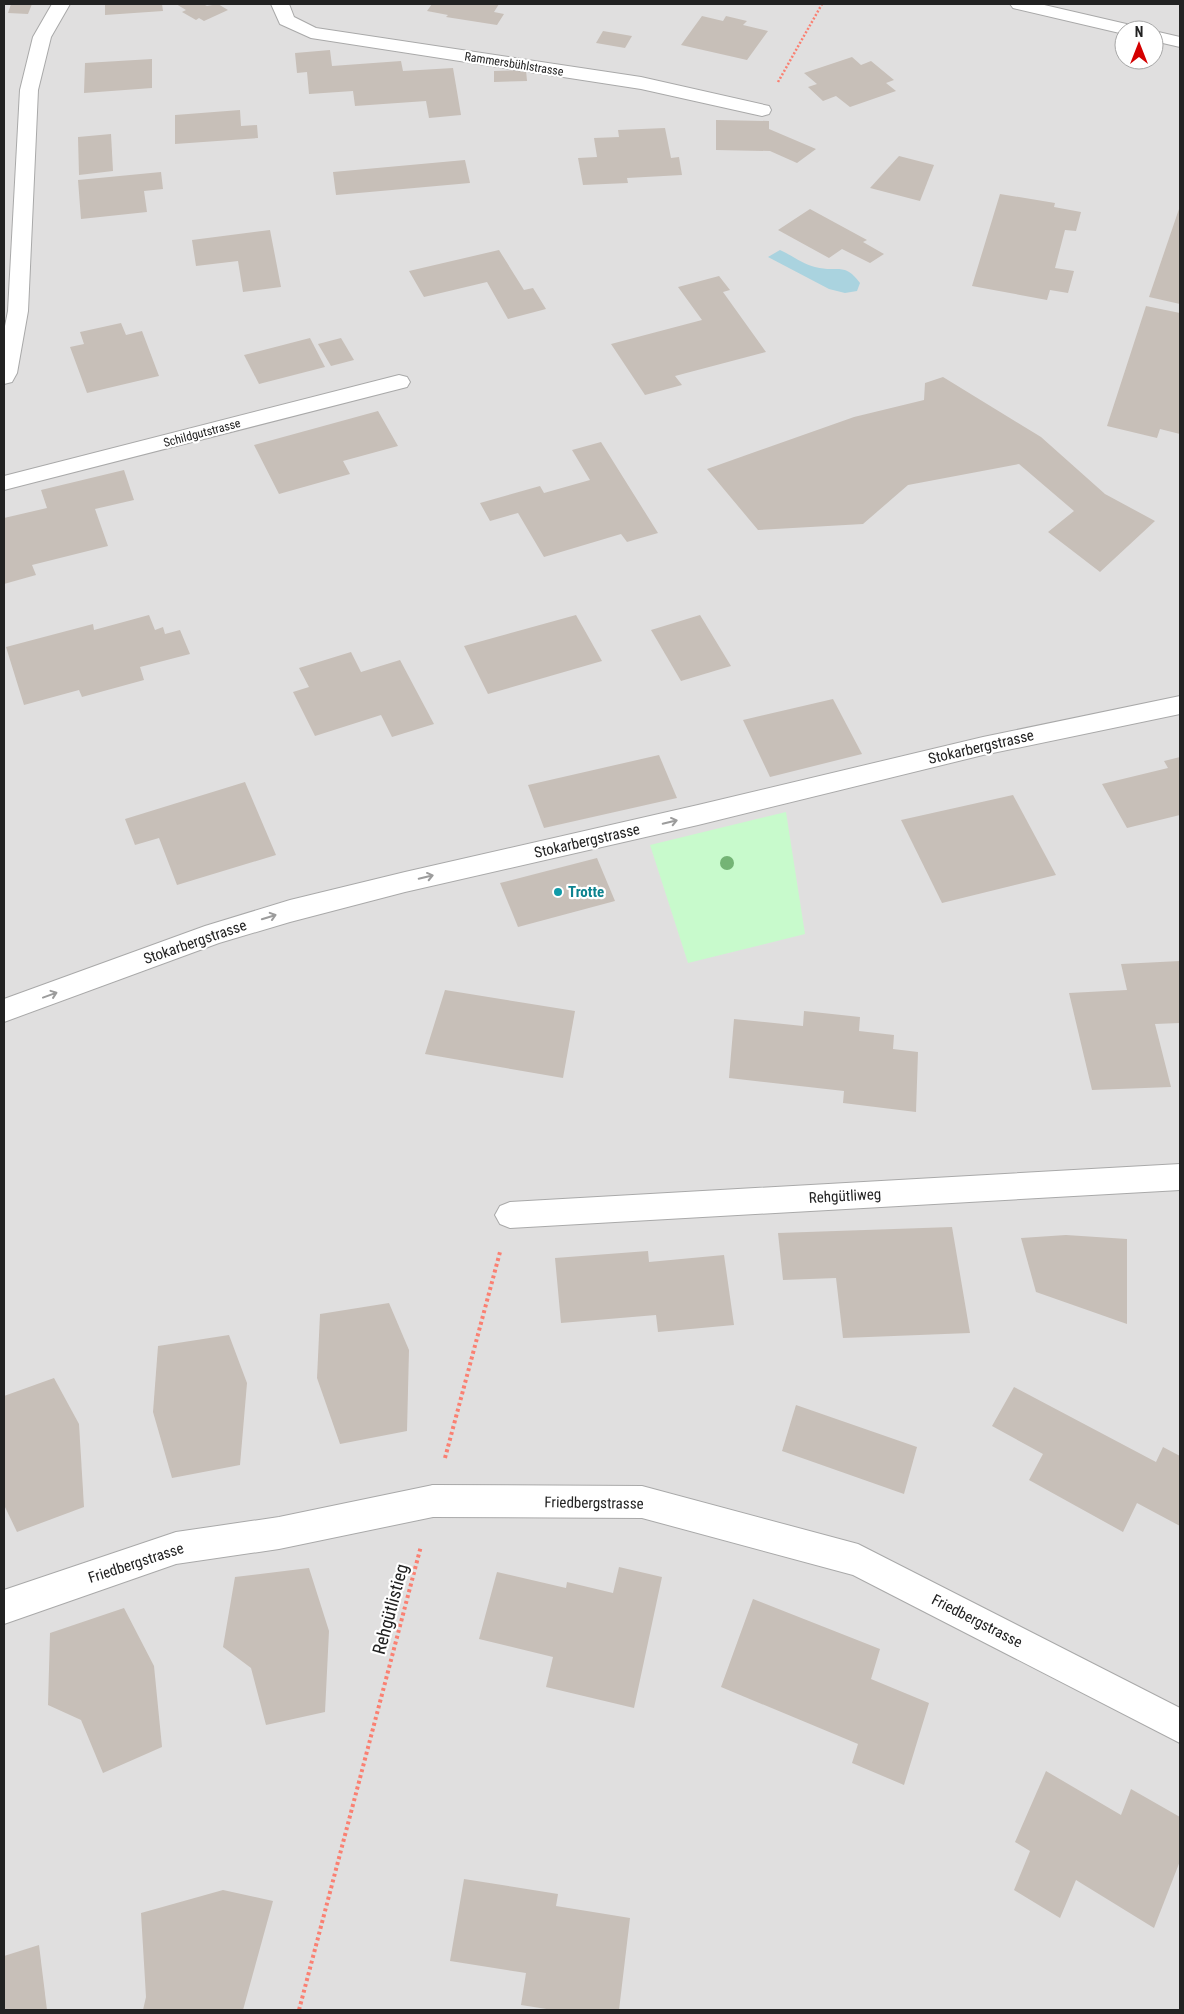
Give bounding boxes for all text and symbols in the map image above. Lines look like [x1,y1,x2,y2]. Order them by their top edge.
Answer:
north arrow [1114,20,1164,70]
text: N [1135,24,1143,40]
street label: Rammersbühlstrasse [464,49,565,79]
street label: Schildgutstrasse [162,416,242,450]
street label: Stokarbergstrasse [926,726,1036,768]
one-way arrow [662,817,678,826]
street label: Stokarbergstrasse [532,820,642,862]
one-way arrow [418,872,434,881]
place label: Trotte [568,883,604,901]
marker: Trotte [552,886,564,898]
one-way arrow [260,912,276,922]
street label: Stokarbergstrasse [141,916,249,968]
one-way arrow [41,990,57,999]
street label: Rehgütliweg [808,1185,882,1207]
street label: Friedbergstrasse [544,1493,644,1513]
street label: Friedbergstrasse [86,1539,186,1587]
street label: Rehgütlistieg [368,1561,412,1657]
street label: Friedbergstrasse [929,1590,1025,1652]

